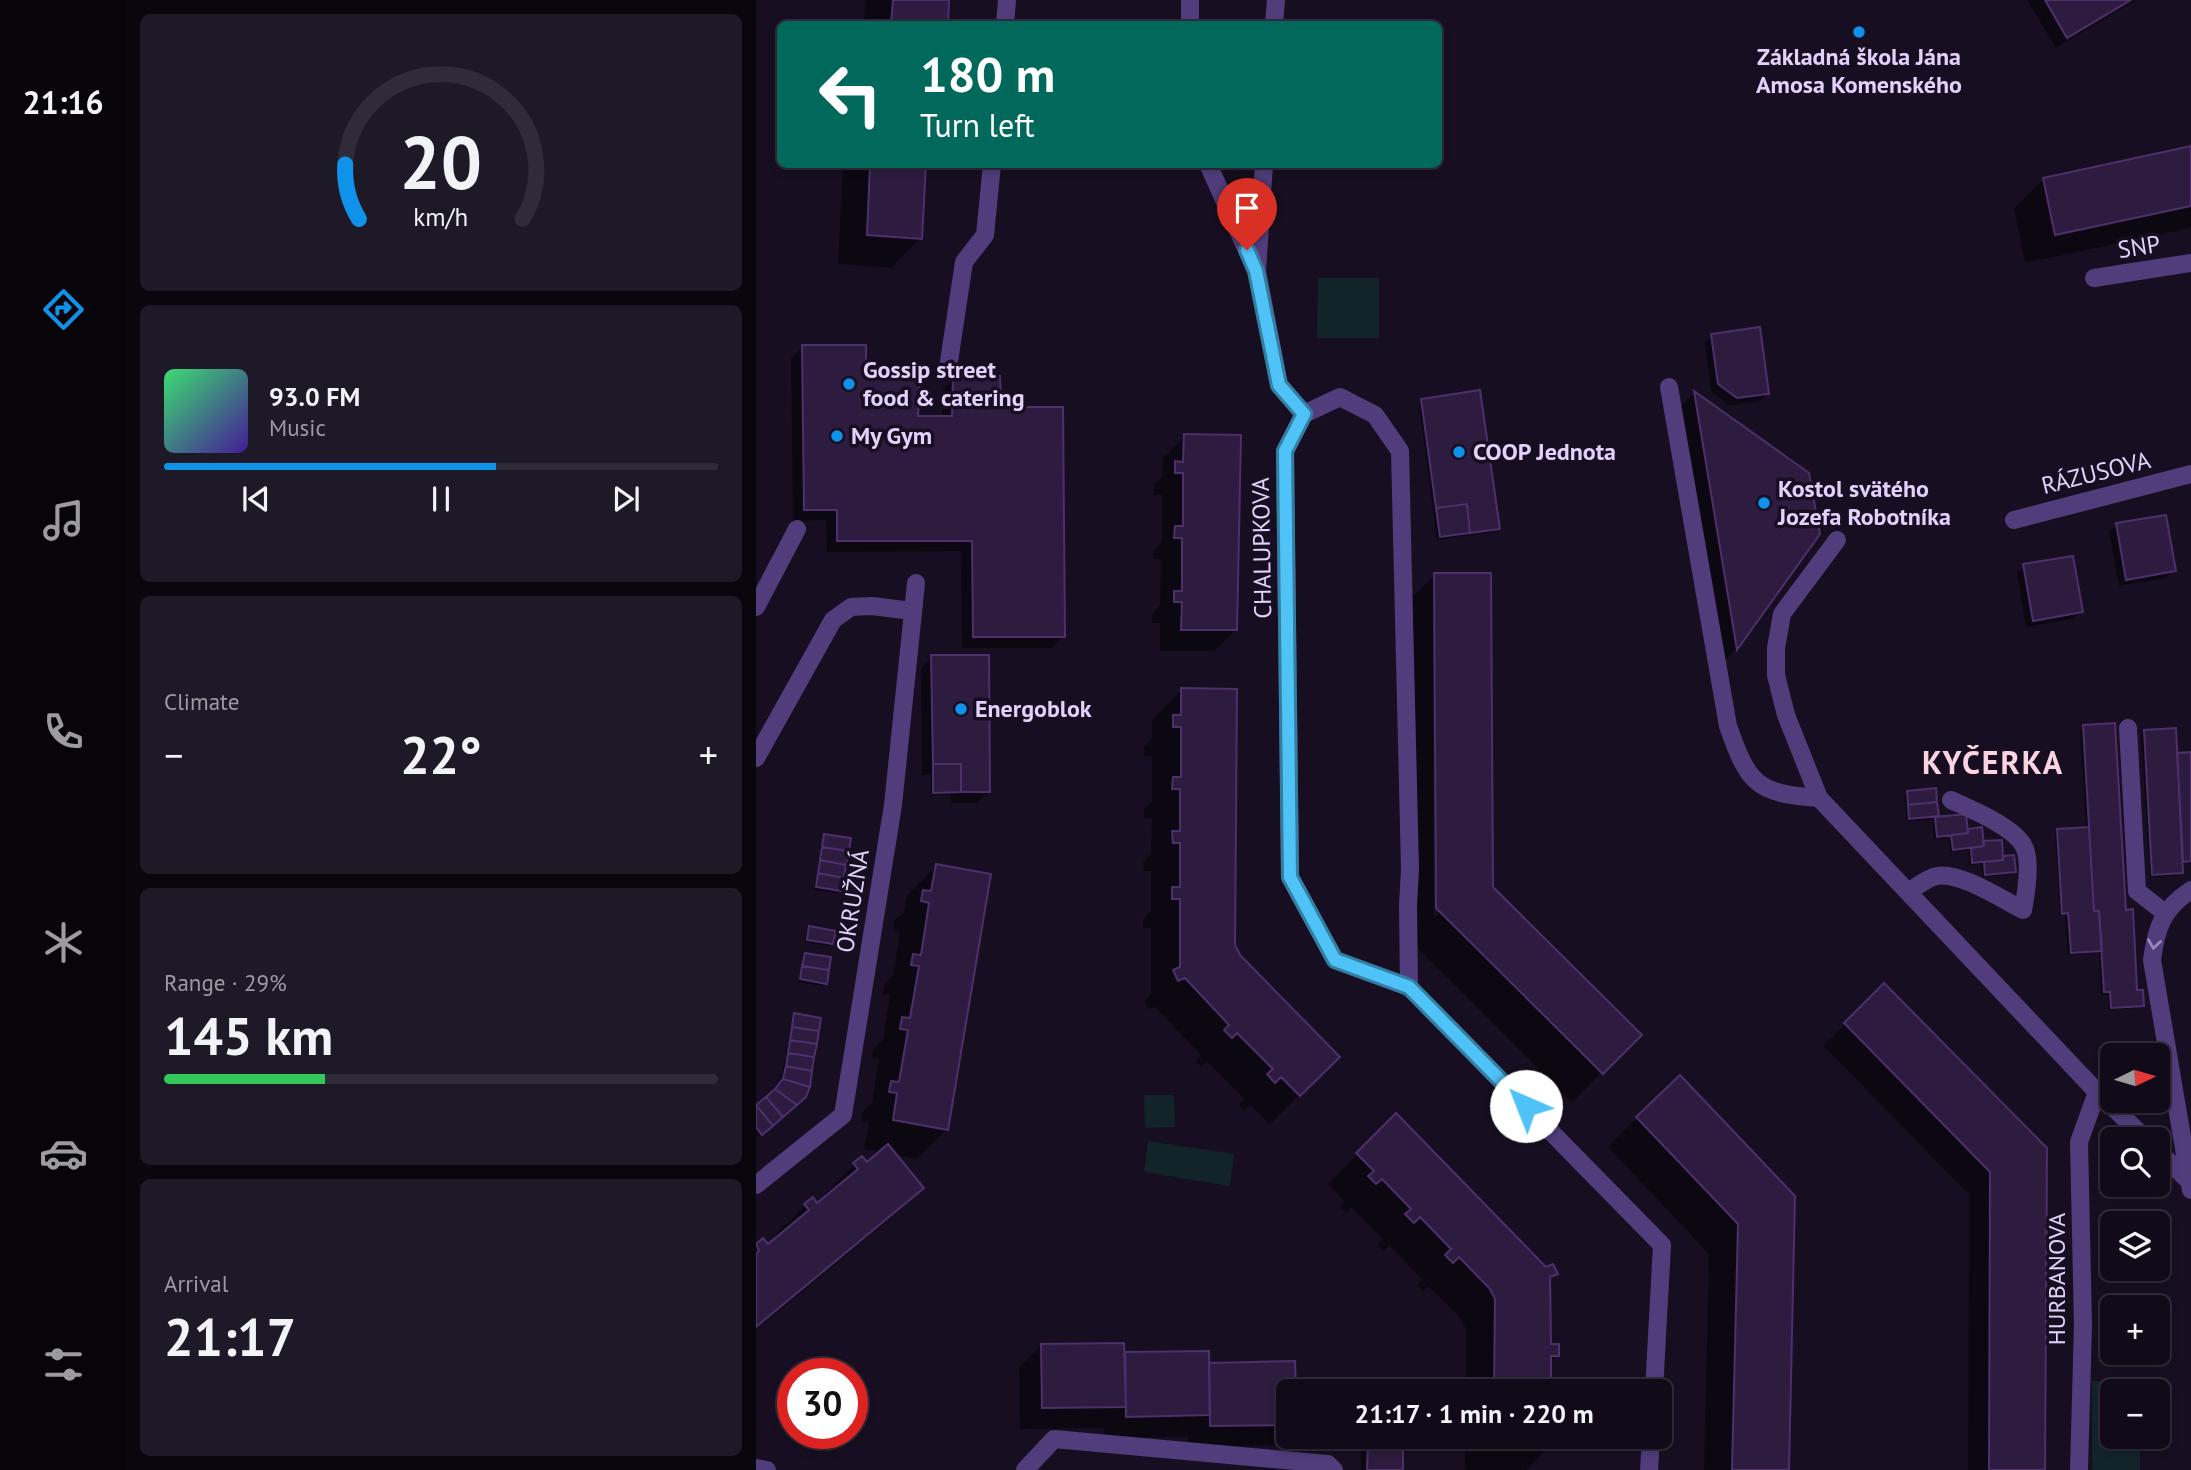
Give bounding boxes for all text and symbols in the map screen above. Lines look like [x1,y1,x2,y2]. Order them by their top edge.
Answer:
marker: Základná škola Jána Amosa Komenského [1851,24,1867,40]
place label: Základná škola Jána Amosa Komenského [1756,41,1962,100]
text: 180 m [920,42,1055,106]
icon: left [805,49,896,140]
text: 21:16 [22,81,104,123]
text: Turn left [920,104,1035,146]
text: 20 [400,115,482,209]
pin [1217,178,1277,250]
icon: arrive [1228,189,1266,227]
text: km/h [414,200,468,232]
street label: SNP [2116,228,2162,265]
icon: directions [39,285,88,334]
place label: Gossip street food & catering [863,354,1025,413]
marker: Gossip street food & catering [841,376,857,392]
text: 93.0 FM [269,380,360,413]
text: Music [269,413,326,442]
place label: My Gym [851,420,932,451]
marker: My Gym [829,428,845,444]
place label: COOP Jednota [1473,436,1616,467]
marker: COOP Jednota [1451,444,1467,460]
street label: RÁZUSOVA [2038,444,2154,501]
place label: Kostol svätého Jozefa Robotníka [1777,473,1951,532]
street label: CHALUPKOVA [1245,477,1278,619]
icon: previous [237,480,275,518]
icon: pause [422,480,460,518]
icon: next [607,480,645,518]
marker: Kostol svätého Jozefa Robotníka [1756,495,1772,511]
icon: music [39,496,88,545]
text: Climate [164,687,239,716]
place label: Energoblok [975,693,1092,724]
marker: Energoblok [953,701,969,717]
icon: phone [39,707,88,756]
text: 22° [400,721,482,788]
text: − [164,730,183,779]
text: + [699,730,718,779]
district label: KYČERKA [1922,741,2064,783]
street label: OKRUŽNÁ [829,847,876,955]
icon: climate [39,918,88,967]
one-way arrow [2147,938,2162,950]
text: Range · 29% [164,968,287,997]
text: 145 km [164,1002,333,1069]
north arrow [2100,1043,2170,1113]
map controls [2100,1043,2170,1449]
position arrow [1489,1069,1563,1143]
button: search [2100,1127,2170,1197]
icon: car [39,1129,88,1178]
button: layers [2100,1211,2170,1281]
street label: HURBANOVA [2041,1213,2072,1345]
text: Arrival [164,1269,228,1298]
button: + [2100,1295,2170,1365]
text: 21:17 [164,1303,296,1370]
icon: filters [39,1340,88,1389]
speed limit sign: 30 [777,1358,868,1449]
button: − [2100,1379,2170,1449]
text: 21:17 · 1 min · 220 m [1354,1397,1594,1430]

